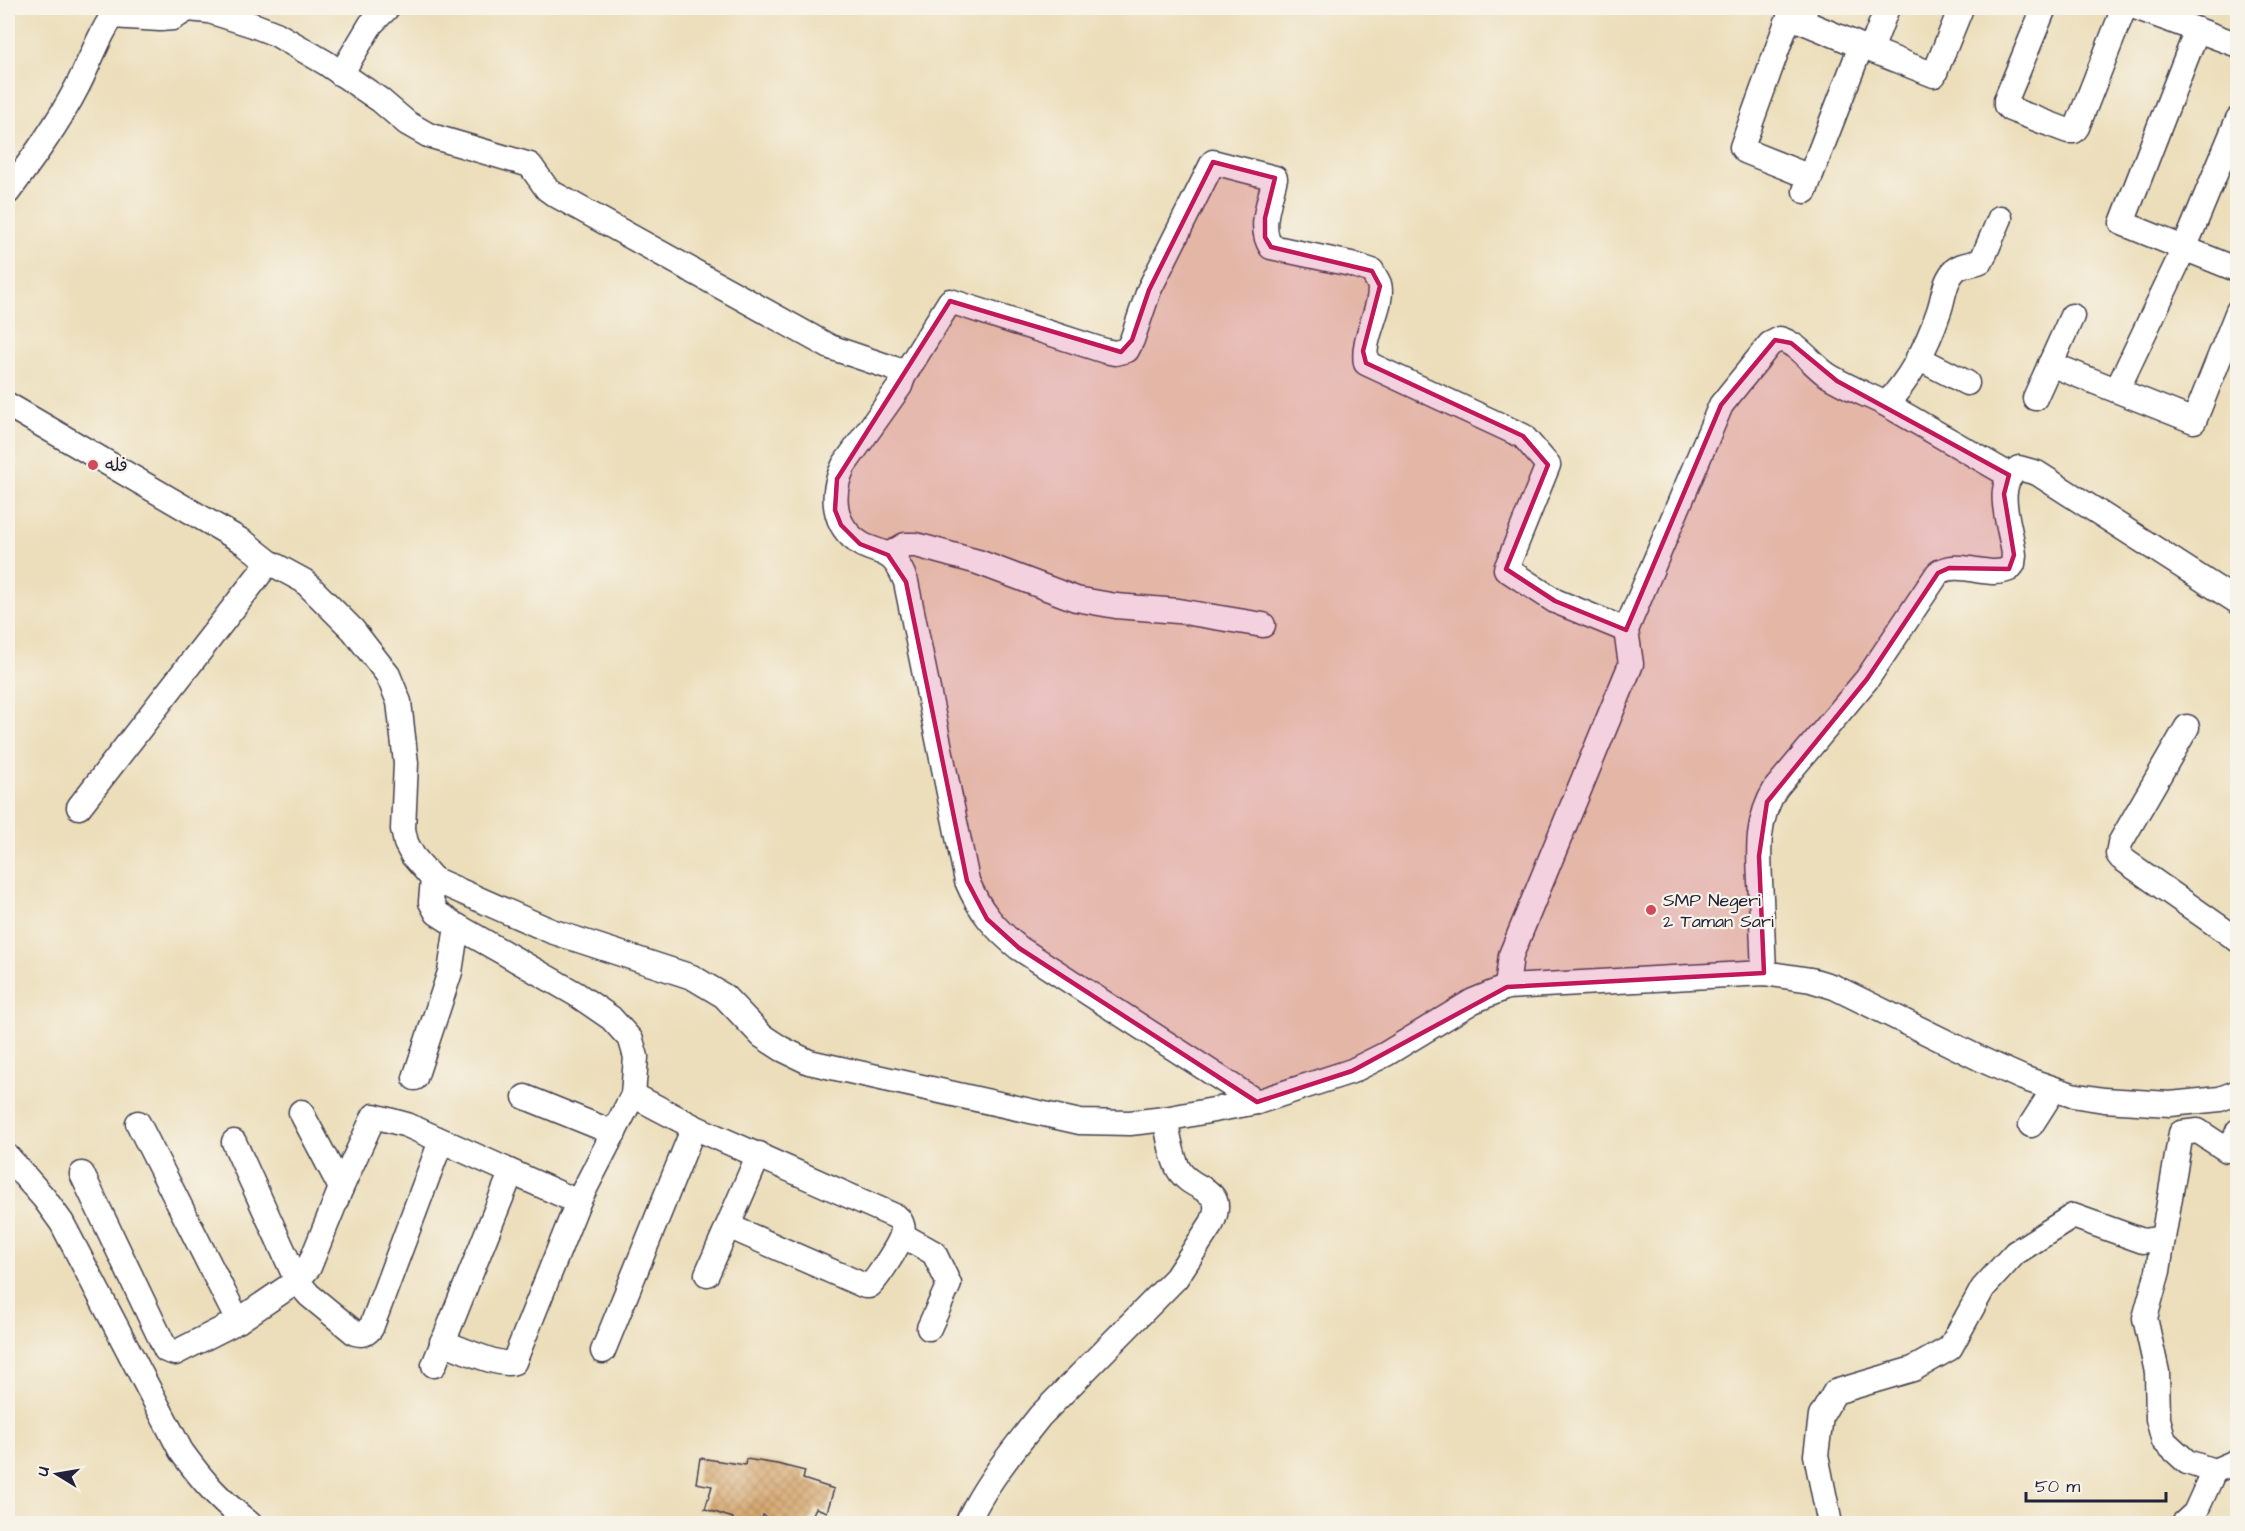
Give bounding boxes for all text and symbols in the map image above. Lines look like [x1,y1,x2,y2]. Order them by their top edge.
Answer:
place label: فله [105,453,128,478]
marker: فله [86,458,100,472]
place label: SMP Negeri 2 Taman Sari [1663,888,1774,934]
marker: SMP Negeri 2 Taman Sari [1644,903,1658,917]
north arrow [27,1444,87,1504]
text: U [32,1465,55,1478]
scale bar [2026,1465,2166,1503]
text: 50 m [2035,1474,2080,1499]

